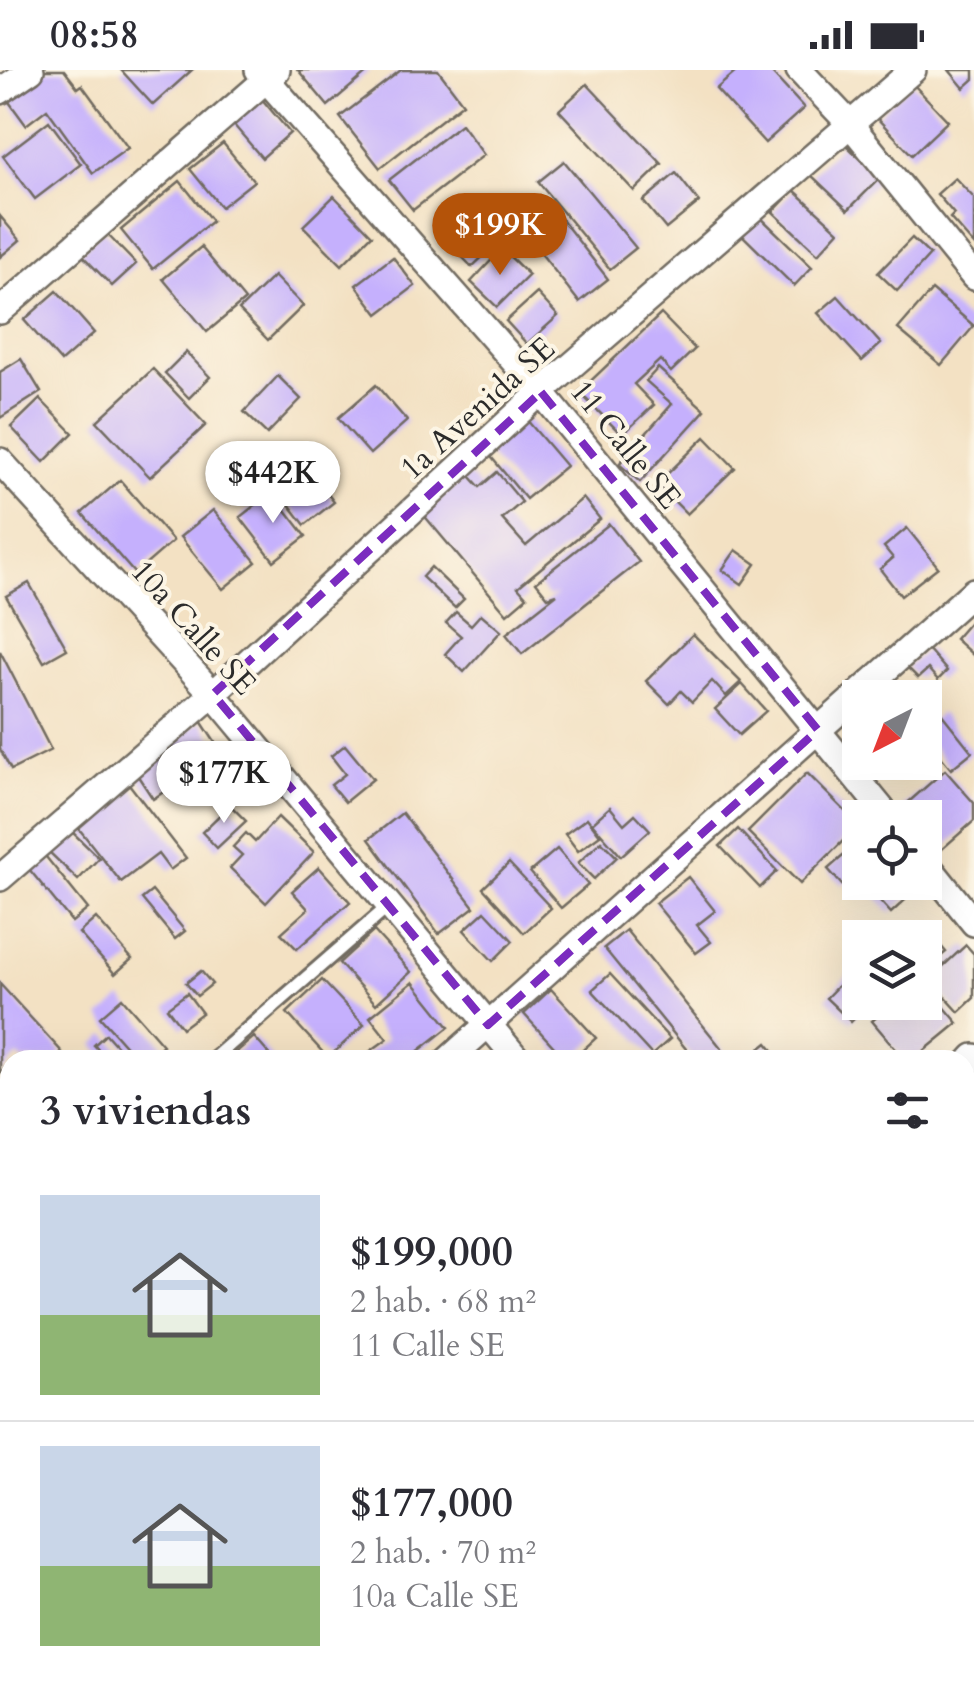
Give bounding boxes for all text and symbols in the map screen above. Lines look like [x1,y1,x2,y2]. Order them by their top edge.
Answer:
text: 08:58 [50,9,139,61]
pin: $199K [430,193,570,278]
text: $199K [454,203,546,247]
street label: 1a Avenida SE [391,327,565,490]
street label: 11 Calle SE [559,371,691,519]
pin: $442K [203,441,343,526]
text: $442K [227,451,319,495]
street label: 10a Calle SE [120,550,266,705]
north arrow [842,680,942,780]
map controls [842,680,942,1020]
pin: $177K [154,741,294,826]
text: $177K [178,751,270,795]
button: locate [842,800,942,900]
button: layers [842,920,942,1020]
text: 3 viviendas [40,1082,251,1139]
icon: filters [880,1083,935,1138]
text: $199,000 [350,1223,513,1280]
icon: home [120,1235,240,1355]
text: 2 hab. · 68 m² [350,1280,536,1324]
text: 11 Calle SE [350,1324,505,1368]
text: $177,000 [350,1474,513,1531]
icon: home [120,1486,240,1606]
text: 2 hab. · 70 m² [350,1531,536,1575]
text: 10a Calle SE [350,1575,519,1619]

